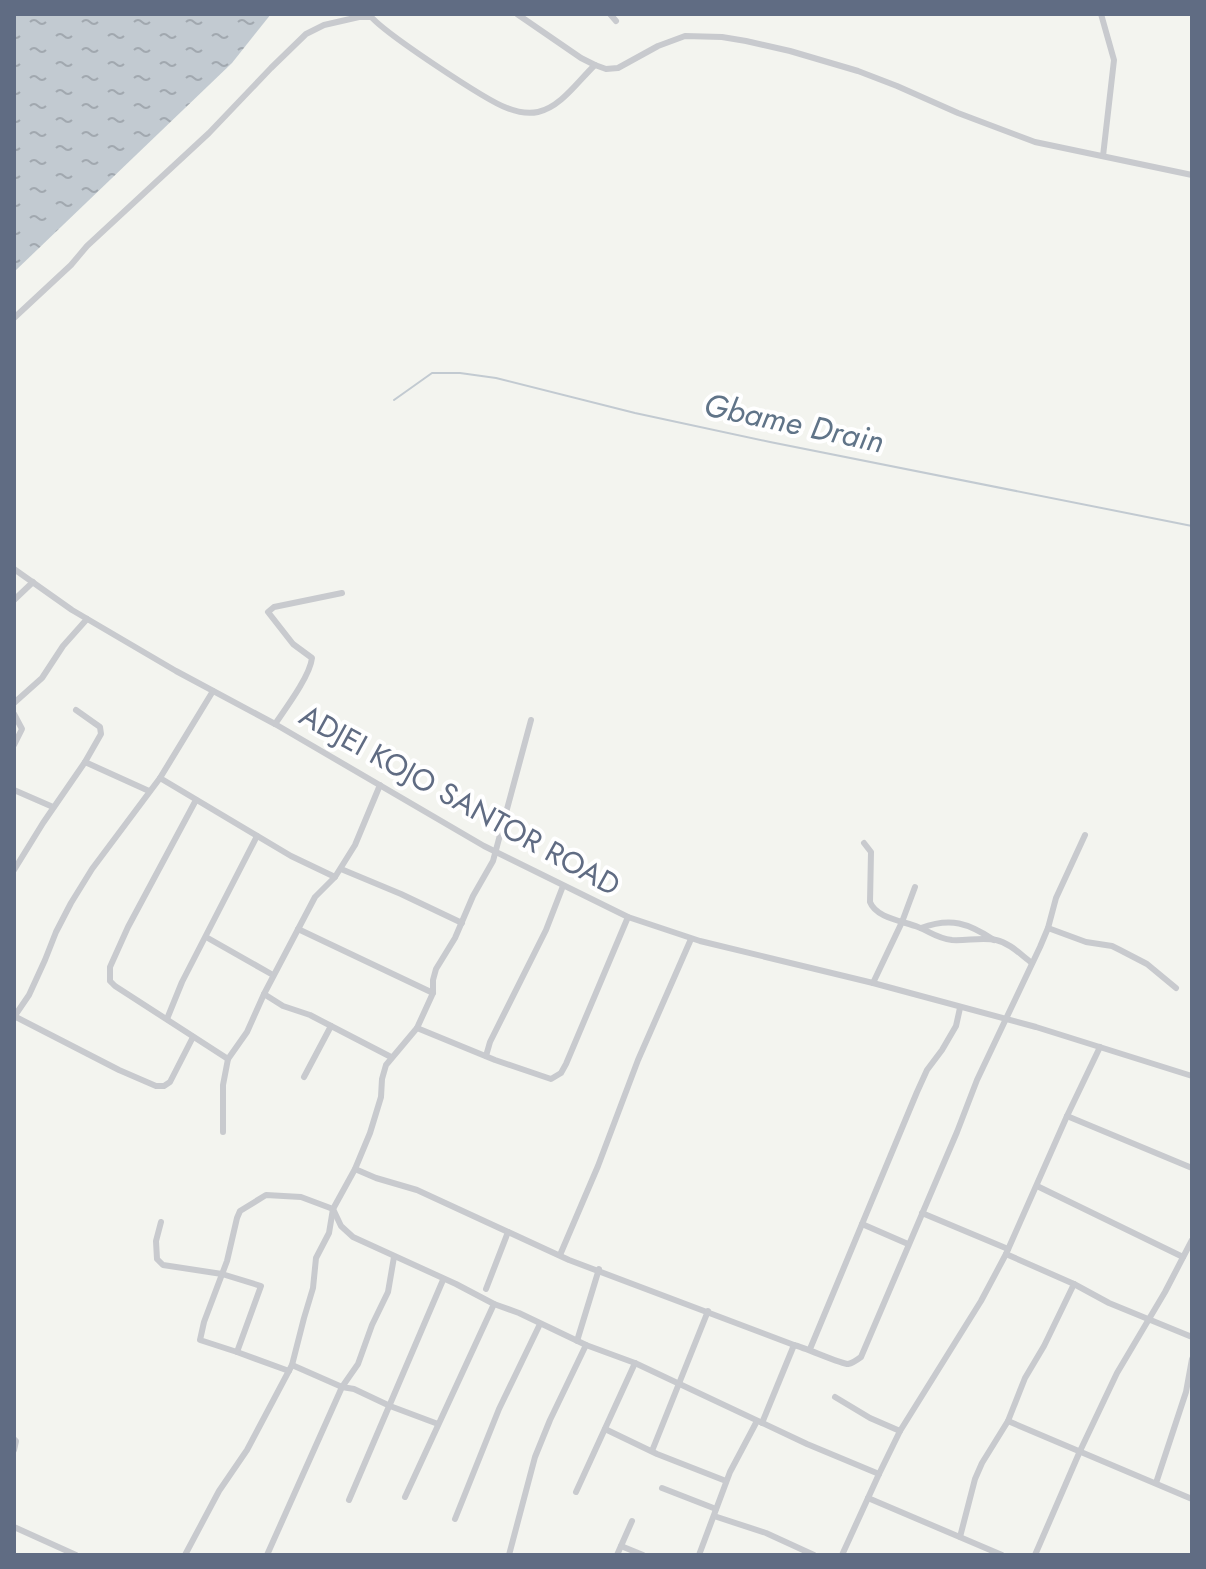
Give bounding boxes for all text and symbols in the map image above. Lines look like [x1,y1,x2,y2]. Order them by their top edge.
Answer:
water label: Gbame Drain [700,381,888,465]
street label: ADJEI KOJO SANTOR ROAD [292,694,628,906]

